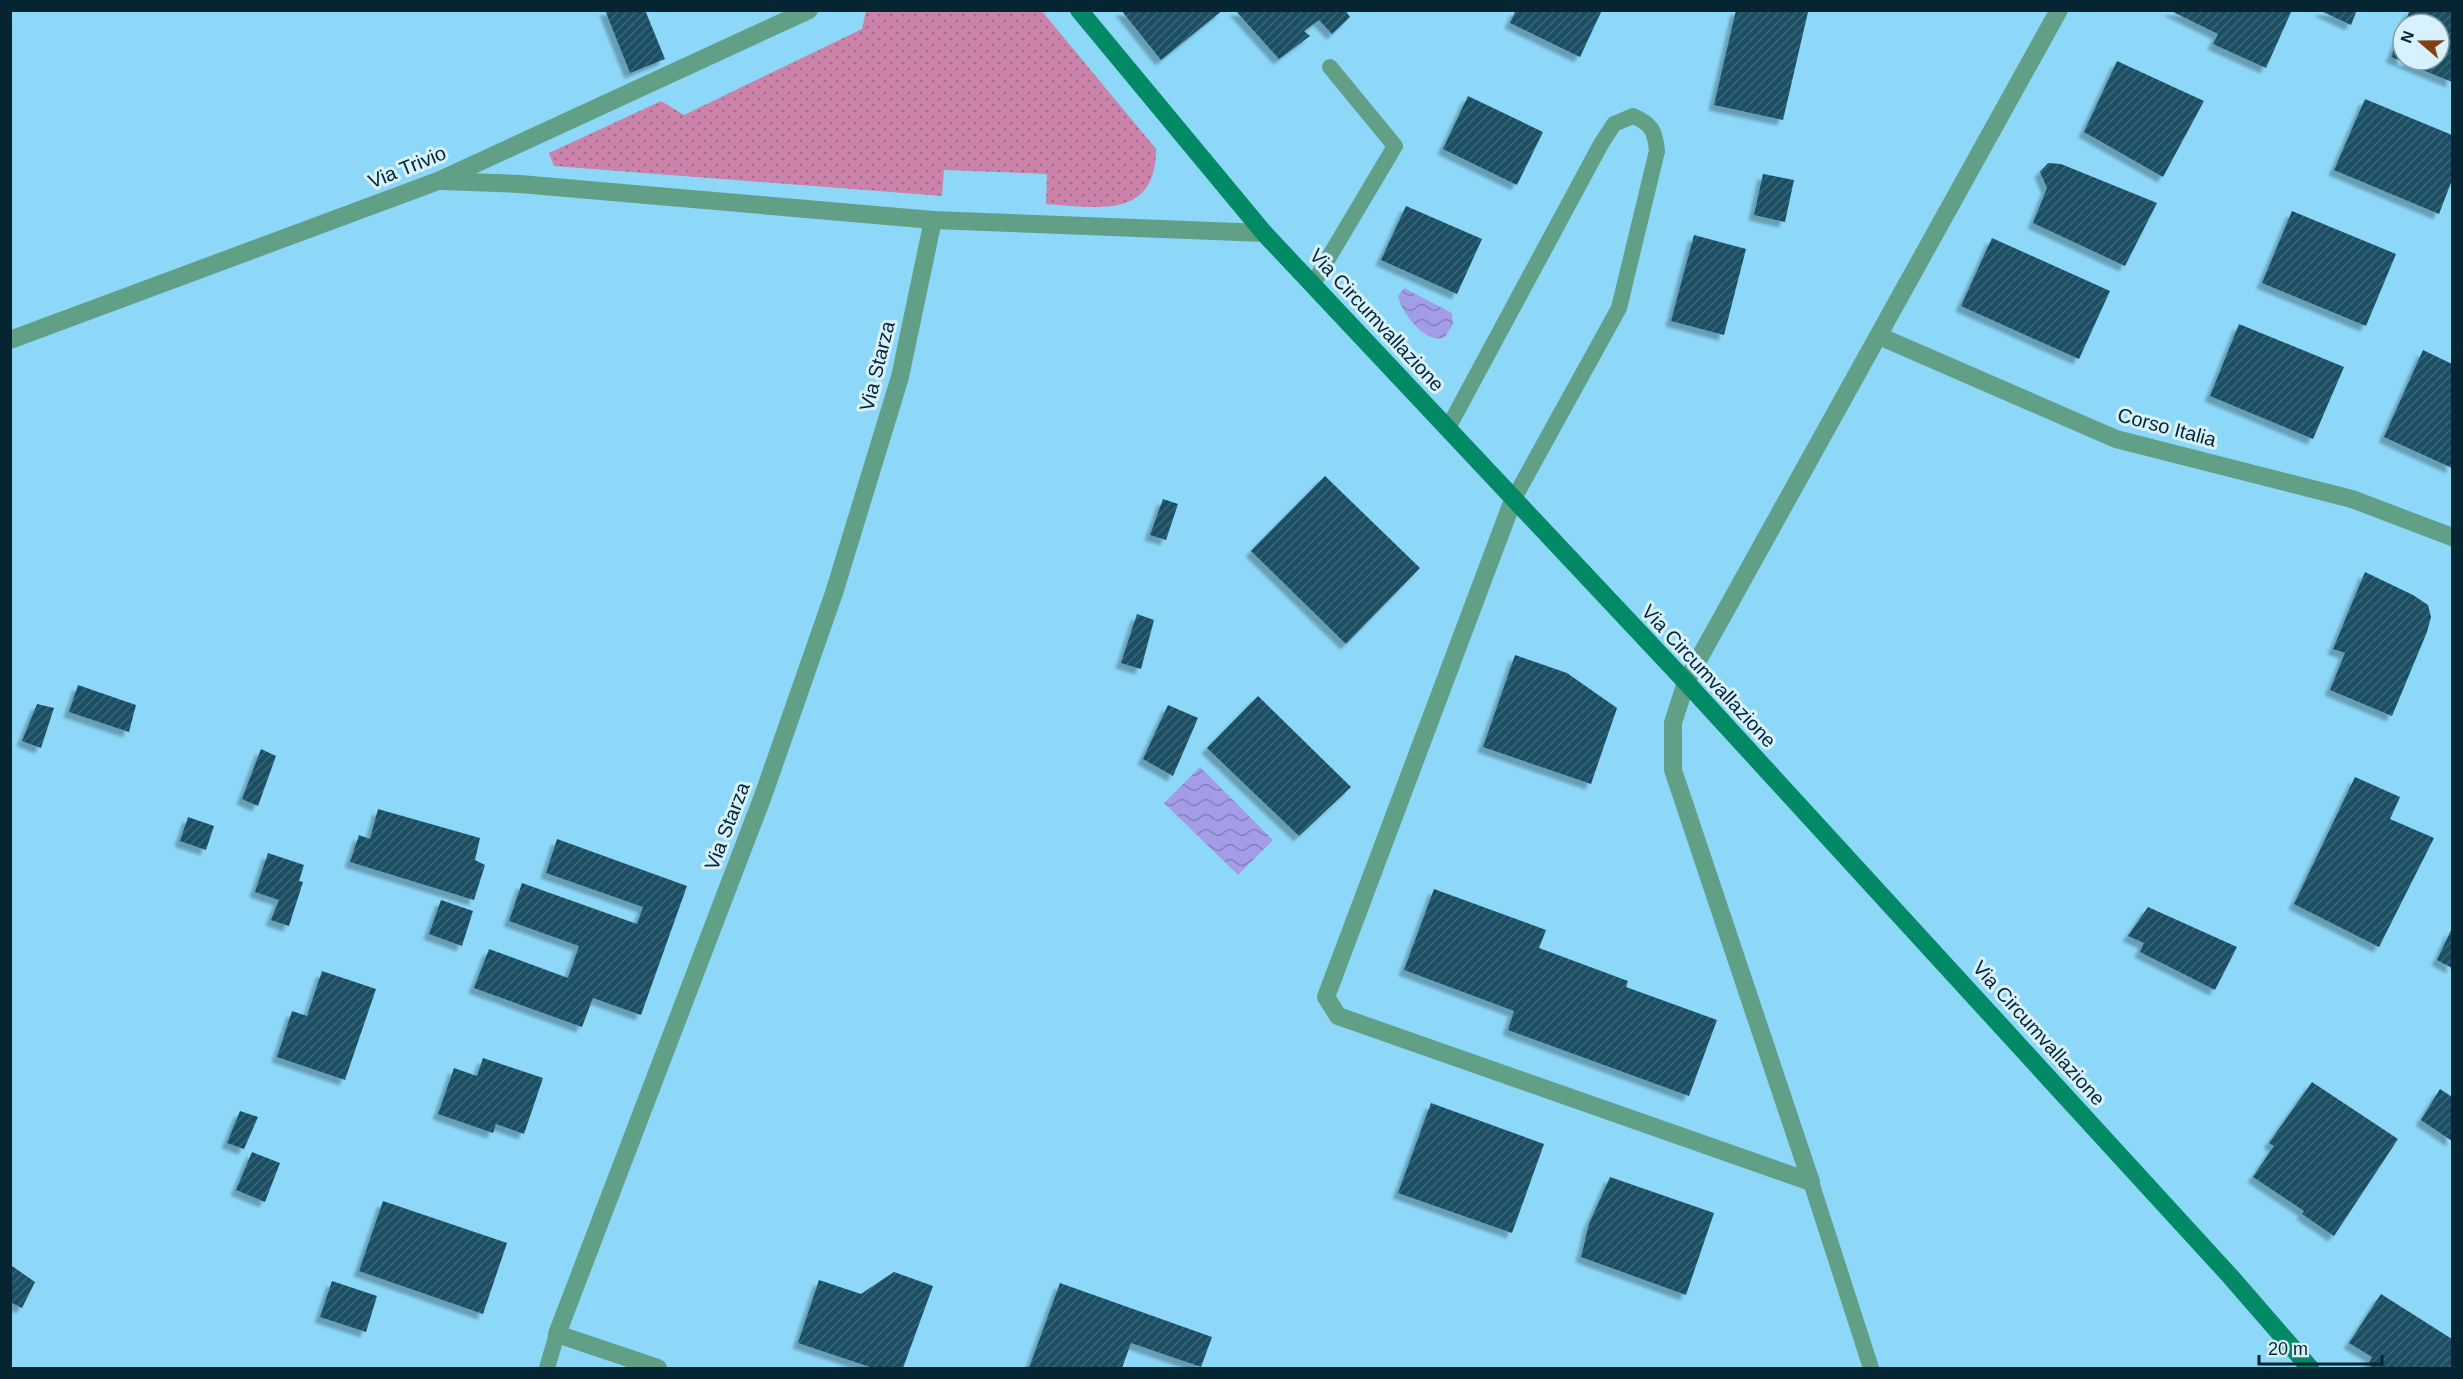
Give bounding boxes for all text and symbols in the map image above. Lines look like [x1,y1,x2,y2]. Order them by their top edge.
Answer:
north arrow [2391,12,2451,72]
text: N [2397,29,2417,45]
street label: Via Trivio [365,141,449,193]
street label: Via Circumvallazione [1305,244,1449,396]
street label: Via Starza [855,318,899,413]
street label: Corso Italia [2115,403,2220,451]
street label: Via Circumvallazione [1637,600,1781,752]
street label: Via Starza [700,778,754,873]
street label: Via Circumvallazione [1968,956,2110,1110]
scale bar [2259,1328,2382,1366]
text: 20 m [2268,1339,2308,1359]

